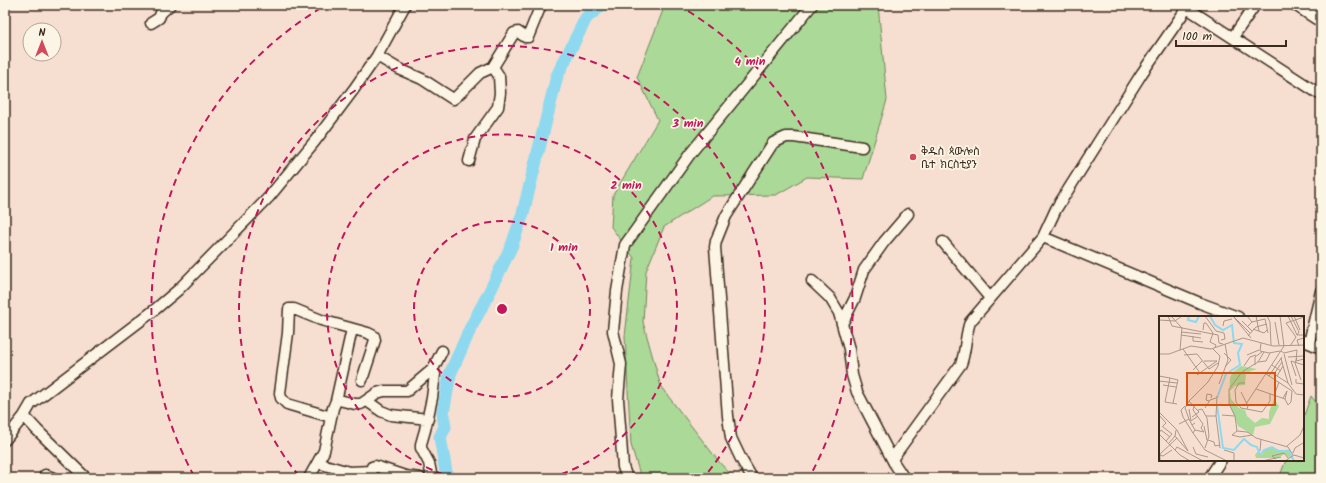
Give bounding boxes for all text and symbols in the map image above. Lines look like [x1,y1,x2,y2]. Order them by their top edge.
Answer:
north arrow [22,22,62,62]
scale bar [1176,22,1286,48]
text: N [39,24,46,42]
text: 100 m [1182,27,1213,46]
text: 4 min [735,52,766,71]
text: 3 min [672,114,704,133]
place label: ቅዱስ ጳውሎስ ቤተ ክርስቲያን [921,143,980,174]
marker: ቅዱስ ጳውሎስ ቤተ ክርስቲያን [908,152,918,162]
text: 2 min [610,176,642,195]
text: 1 min [550,238,578,257]
centre of rings [495,302,509,316]
inset map [1159,316,1304,461]

